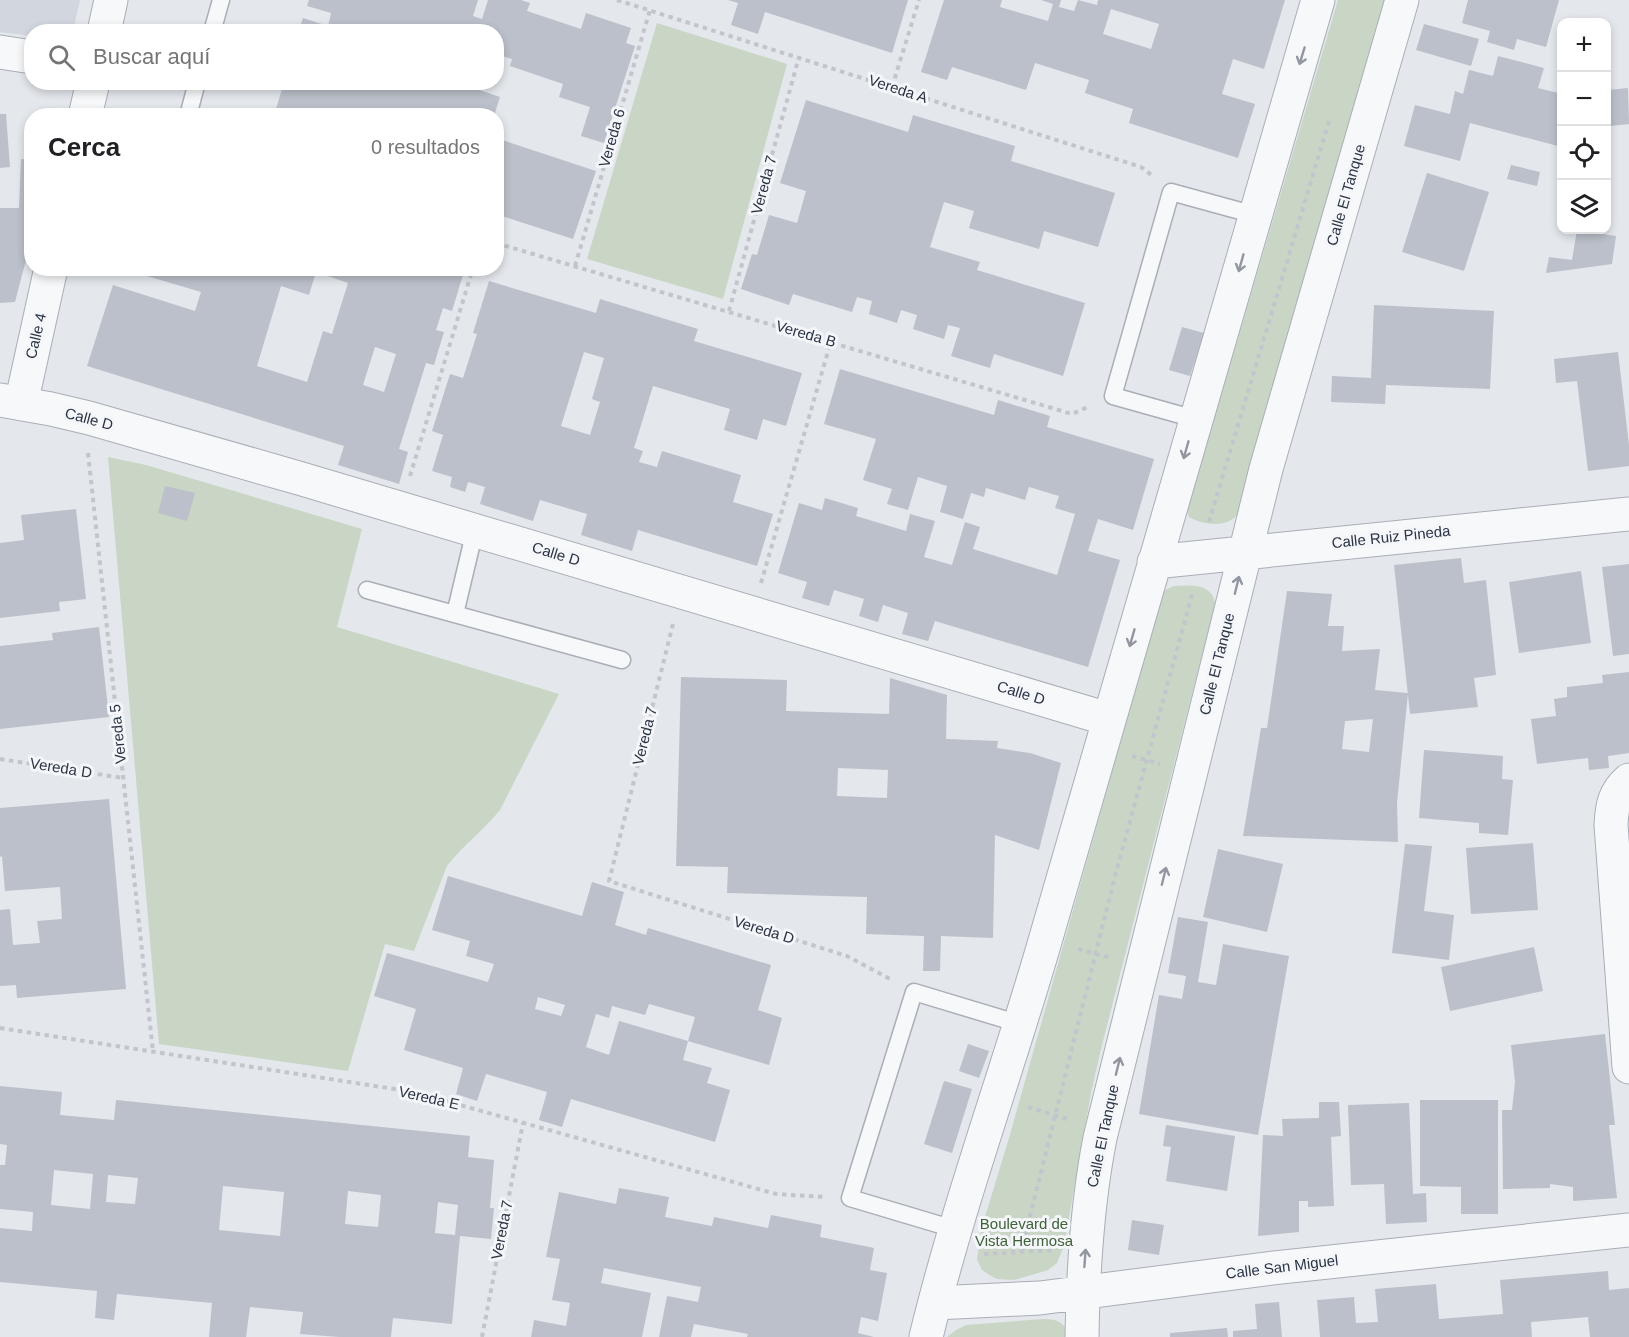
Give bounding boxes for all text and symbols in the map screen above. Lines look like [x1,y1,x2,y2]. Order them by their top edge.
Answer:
map controls [1557,18,1611,234]
button: + [1557,18,1611,72]
search box [24,24,504,90]
icon: search [45,41,78,74]
text: Buscar aquí [93,44,210,69]
one-way arrow [1296,46,1307,65]
street label: Vereda A [867,71,930,106]
button: − [1557,72,1611,126]
street label: Vereda 6 [595,107,628,169]
button: locate [1557,126,1611,180]
text: Cerca [48,132,120,162]
text: 0 resultados [371,136,480,158]
street label: Calle El Tanque [1323,142,1368,248]
street label: Vereda 7 [748,154,780,216]
button: layers [1557,180,1611,234]
one-way arrow [1235,253,1246,272]
street label: Calle 4 [22,311,49,361]
street label: Vereda B [774,317,838,350]
street label: Calle D [63,404,115,433]
one-way arrow [1179,440,1191,459]
street label: Calle Ruiz Pineda [1331,522,1452,551]
street label: Calle D [530,538,582,569]
one-way arrow [1231,576,1243,595]
street label: Calle El Tanque [1196,611,1237,717]
one-way arrow [1126,628,1137,647]
street label: Calle D [995,677,1047,708]
street label: Vereda 5 [106,703,129,765]
street label: Vereda 7 [629,705,660,767]
street label: Vereda D [29,754,93,781]
one-way arrow [1159,867,1171,886]
street label: Vereda D [732,912,797,947]
one-way arrow [1112,1057,1124,1076]
street label: Vereda E [397,1082,461,1113]
street label: Calle El Tanque [1083,1083,1122,1189]
street label: Vereda 7 [487,1199,516,1261]
park label: Boulevard de Vista Hermosa [975,1215,1074,1249]
one-way arrow [1080,1248,1091,1268]
street label: Calle San Miguel [1225,1251,1339,1282]

